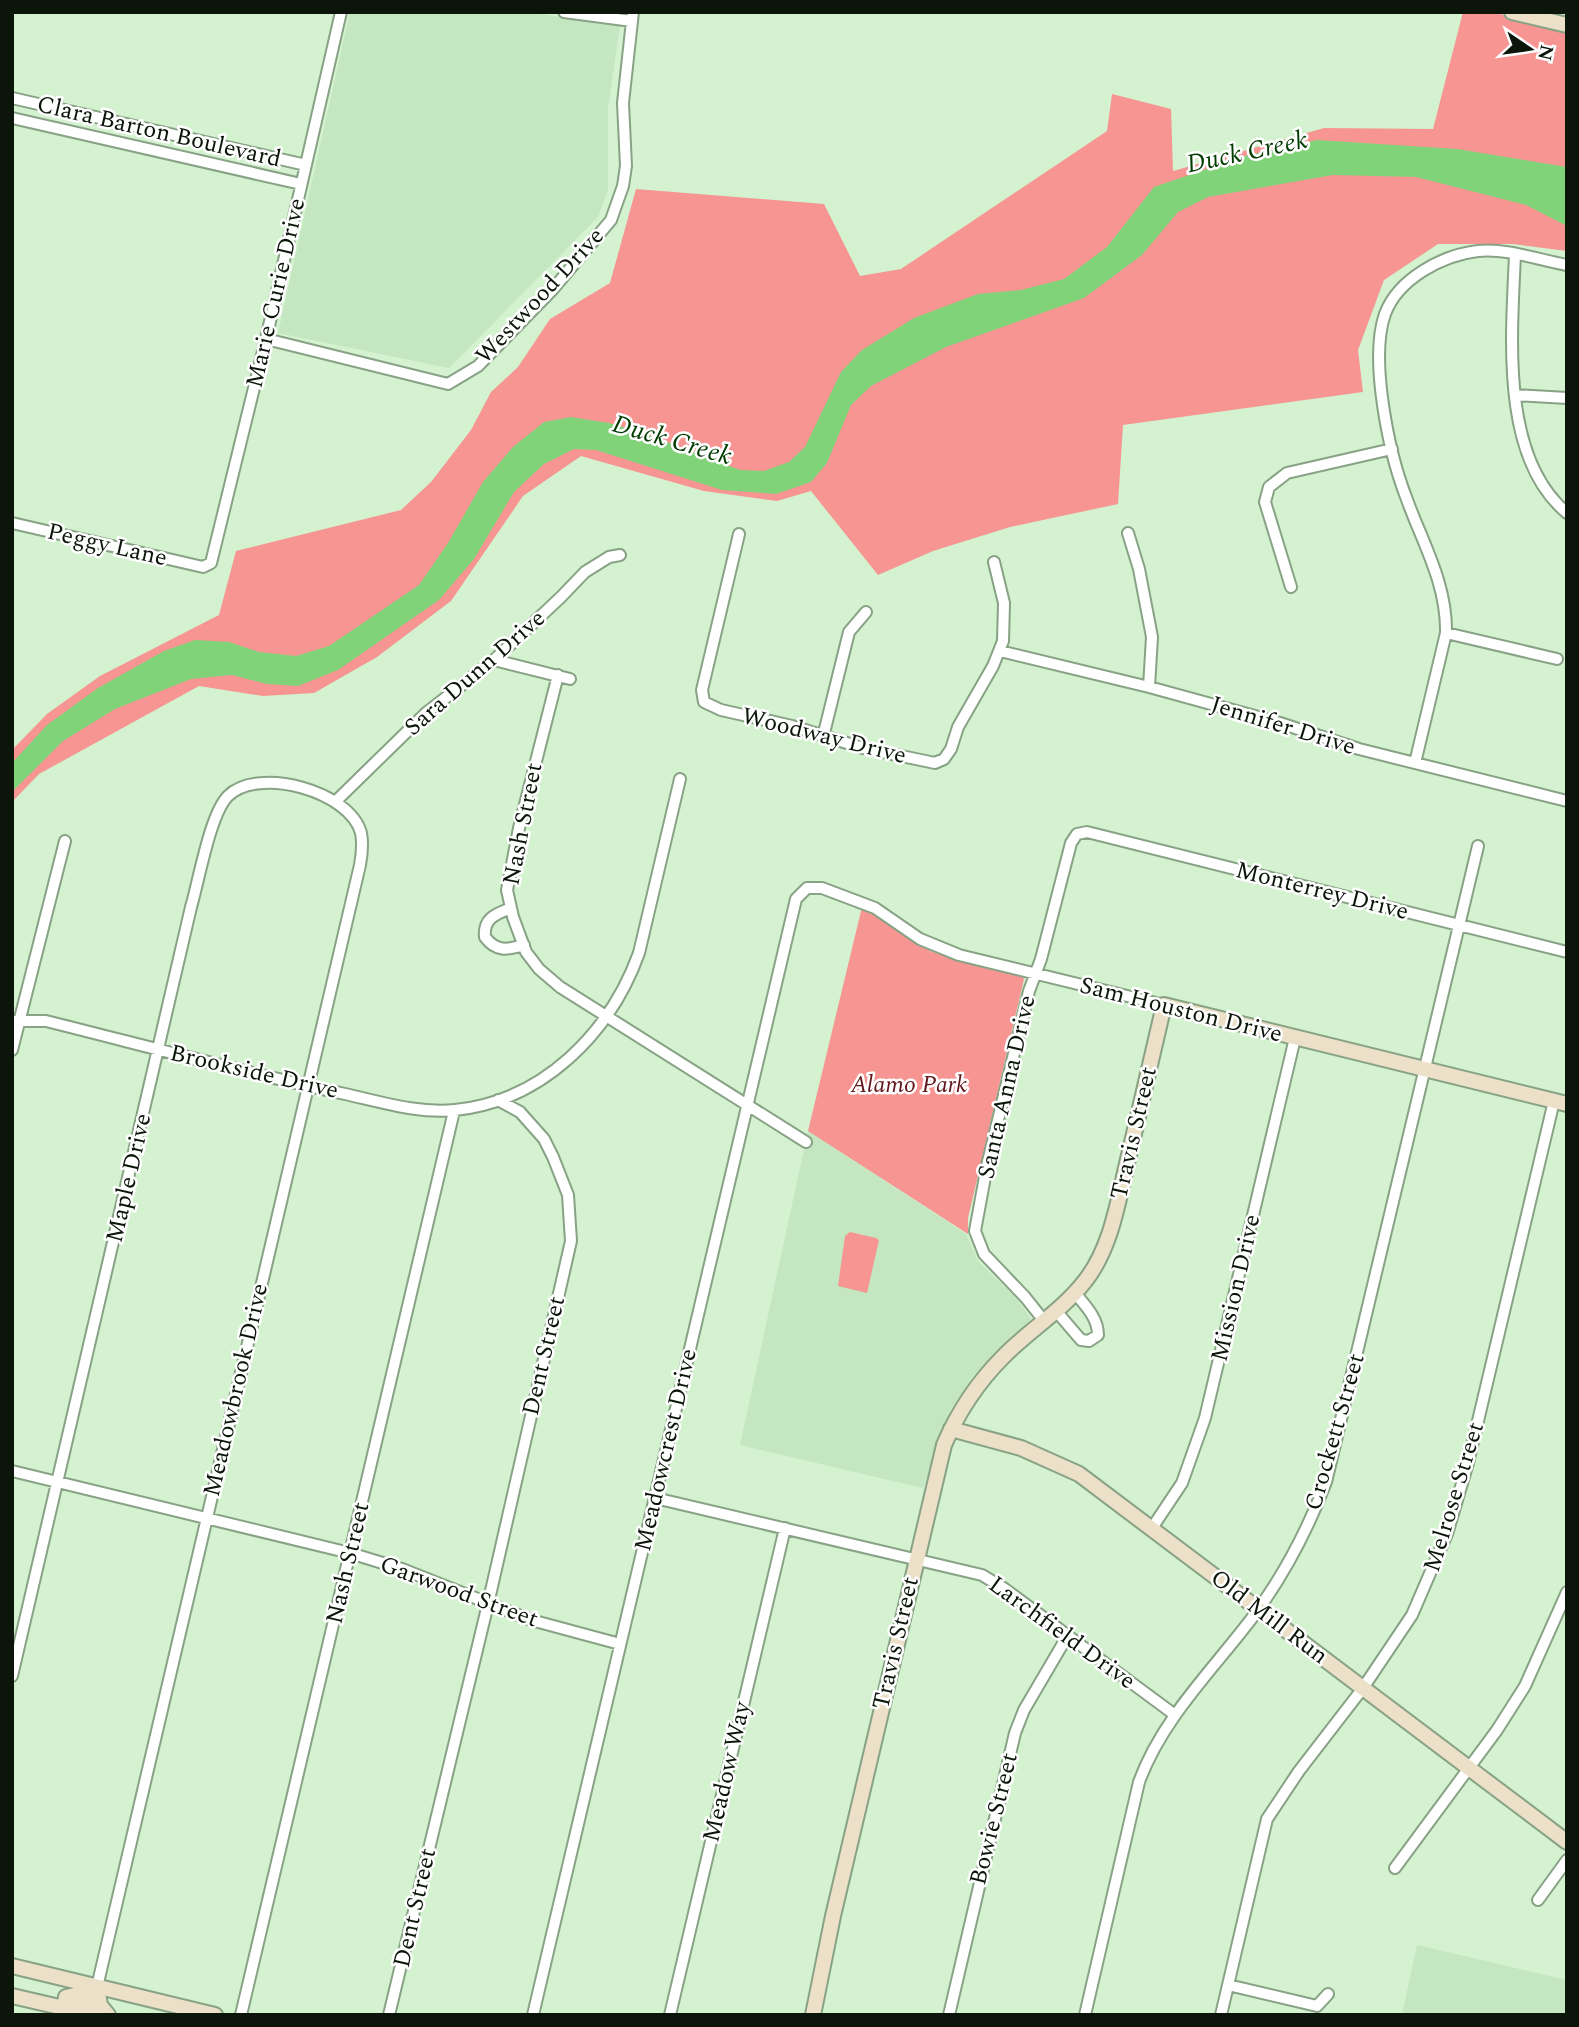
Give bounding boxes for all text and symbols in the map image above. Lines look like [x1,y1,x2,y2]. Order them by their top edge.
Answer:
north arrow [1495,14,1565,84]
text: N [1529,42,1561,63]
street label: Clara Barton Boulevard [33,86,285,178]
water label: Duck Creek [1183,120,1311,184]
street label: Marie Curie Drive [237,195,315,391]
street label: Westwood Drive [467,219,613,373]
water label: Duck Creek [607,404,737,476]
street label: Peggy Lane [43,514,171,576]
street label: Sara Dunn Drive [396,601,554,745]
street label: Jennifer Drive [1206,687,1360,765]
street label: Woodway Drive [738,698,910,774]
street label: Nash Street [494,760,552,888]
street label: Monterrey Drive [1232,852,1412,930]
street label: Sam Houston Drive [1076,967,1286,1053]
street label: Santa Anna Drive [968,992,1046,1182]
street label: Brookside Drive [166,1035,342,1109]
street label: Travis Street [1101,1063,1167,1203]
park label: Alamo Park [850,1067,967,1103]
street label: Maple Drive [97,1110,161,1246]
street label: Mission Drive [1202,1211,1270,1365]
street label: Meadowbrook Drive [194,1280,278,1500]
street label: Dent Street [513,1293,575,1419]
street label: Meadowcrest Drive [625,1345,707,1555]
street label: Crockett Street [1295,1349,1375,1515]
street label: Melrose Street [1414,1418,1494,1576]
street label: Nash Street [317,1499,379,1627]
street label: Garwood Street [375,1547,543,1637]
street label: Old Mill Run [1202,1561,1336,1673]
street label: Larchfield Drive [981,1567,1143,1699]
street label: Travis Street [863,1573,929,1713]
street label: Meadow Way [693,1697,761,1846]
street label: Bowie Street [960,1749,1028,1889]
street label: Dent Street [384,1845,446,1971]

